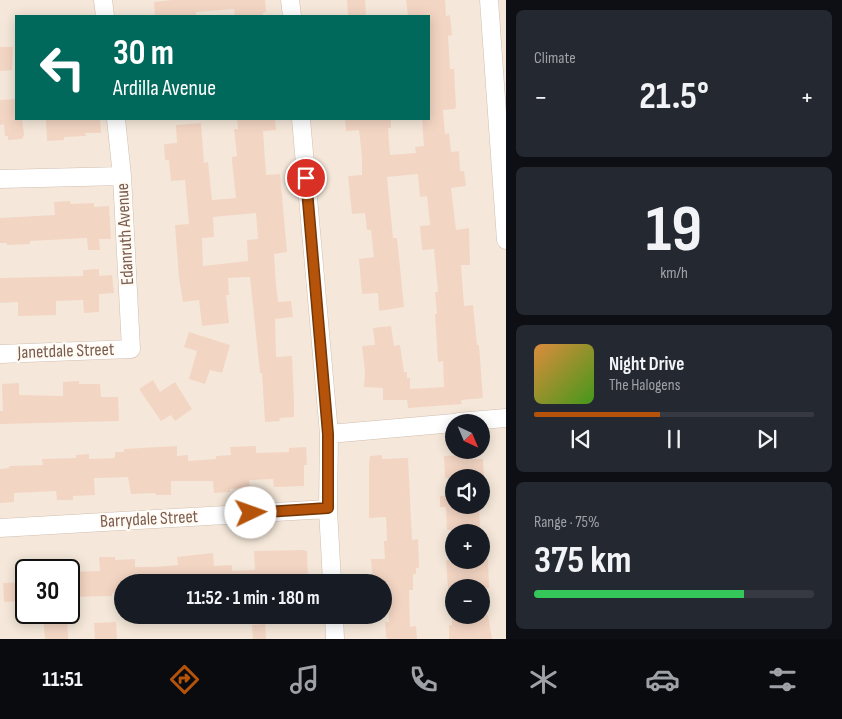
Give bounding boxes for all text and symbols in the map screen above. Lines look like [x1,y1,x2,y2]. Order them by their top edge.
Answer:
text: 30 m [113,32,174,75]
icon: left [30,35,95,100]
text: Climate [534,49,576,68]
text: 21.5° [639,74,709,119]
text: Ardilla Avenue [113,75,216,102]
text: − [534,81,548,114]
text: + [800,81,814,114]
pin [285,157,327,199]
icon: arrive [292,164,320,192]
street label: Edanruth Avenue [112,182,138,286]
text: 19 [646,192,702,270]
text: km/h [660,264,688,283]
street label: Janetdale Street [16,339,115,363]
text: Night Drive [609,353,684,376]
text: The Halogens [609,376,680,395]
north arrow [445,414,490,459]
map controls [445,414,490,624]
icon: previous [567,425,595,453]
icon: pause [660,425,688,453]
icon: next [753,425,781,453]
button: sound [445,469,490,514]
position arrow [224,486,276,538]
street label: Barrydale Street [99,506,199,532]
text: Range · 75% [534,513,600,532]
button: + [445,524,490,569]
text: 375 km [534,538,631,583]
speed limit sign: 30 [15,559,80,624]
button: − [445,579,490,624]
text: 11:52 · 1 min · 180 m [186,587,320,610]
icon: directions [167,662,202,697]
icon: music [287,662,322,697]
icon: phone [406,662,441,697]
icon: climate [526,662,561,697]
icon: car [645,662,680,697]
icon: filters [765,662,800,697]
text: 11:51 [42,666,83,693]

